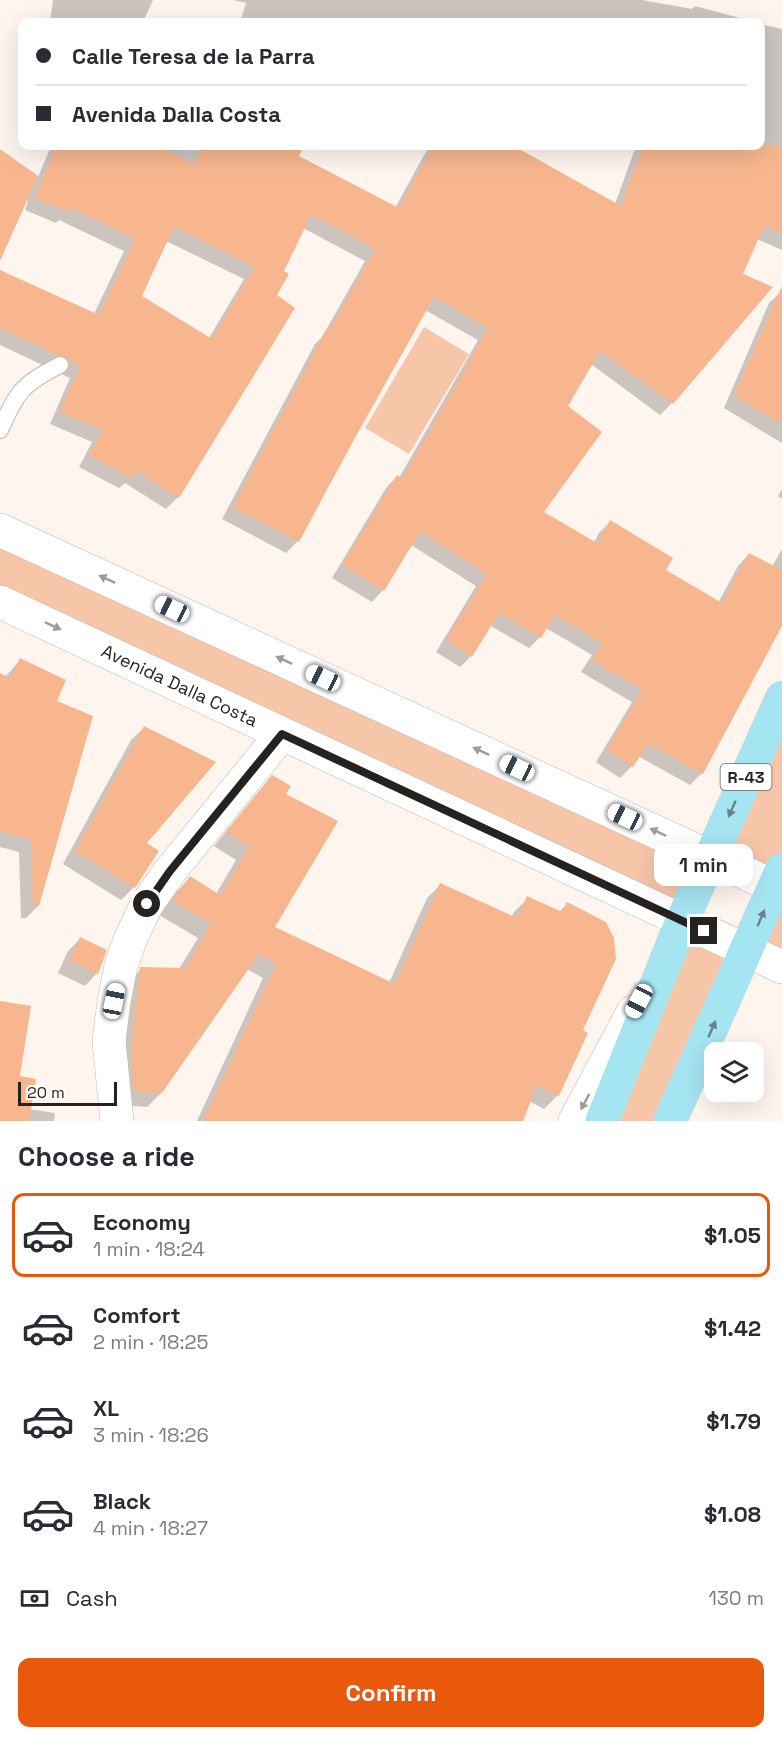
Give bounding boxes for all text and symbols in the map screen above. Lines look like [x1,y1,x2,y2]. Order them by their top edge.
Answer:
text: Calle Teresa de la Parra [72,42,315,70]
text: Avenida Dalla Costa [72,100,281,128]
one-way arrow [99,574,116,583]
car [152,593,192,625]
one-way arrow [44,622,61,631]
street label: Avenida Dalla Costa [98,639,261,732]
one-way arrow [276,656,293,665]
car [303,662,343,694]
one-way arrow [472,746,489,755]
car [497,752,537,784]
road number: R-43 [720,764,771,790]
one-way arrow [728,800,737,817]
car [605,801,645,833]
one-way arrow [649,828,666,837]
callout: 1 min [654,844,754,886]
text: 1 min [679,852,728,878]
route start [133,890,160,917]
one-way arrow [756,909,766,927]
route end [690,917,717,944]
car [623,981,655,1021]
car [102,982,126,1020]
one-way arrow [707,1021,716,1038]
map controls [704,1042,764,1102]
button: layers [704,1042,764,1102]
scale bar [18,1079,117,1106]
text: 20 m [27,1082,65,1103]
one-way arrow [580,1094,590,1111]
text: Choose a ride [18,1139,195,1174]
icon: car [21,1208,75,1262]
text: Economy [93,1208,191,1236]
text: $1.05 [704,1221,761,1249]
text: 1 min · 18:24 [93,1236,205,1262]
icon: car [21,1301,75,1355]
text: Comfort [93,1301,181,1329]
text: $1.42 [704,1314,761,1342]
text: 2 min · 18:25 [93,1329,209,1355]
icon: car [21,1394,75,1448]
text: XL [93,1394,119,1422]
text: $1.79 [706,1407,761,1435]
text: 3 min · 18:26 [93,1422,209,1448]
icon: car [21,1487,75,1541]
text: Black [93,1487,151,1515]
text: $1.08 [704,1500,761,1528]
text: 4 min · 18:27 [93,1515,208,1541]
icon: cash [18,1582,51,1615]
text: Cash [66,1584,118,1612]
text: 130 m [708,1585,764,1611]
button: Confirm [18,1658,764,1727]

